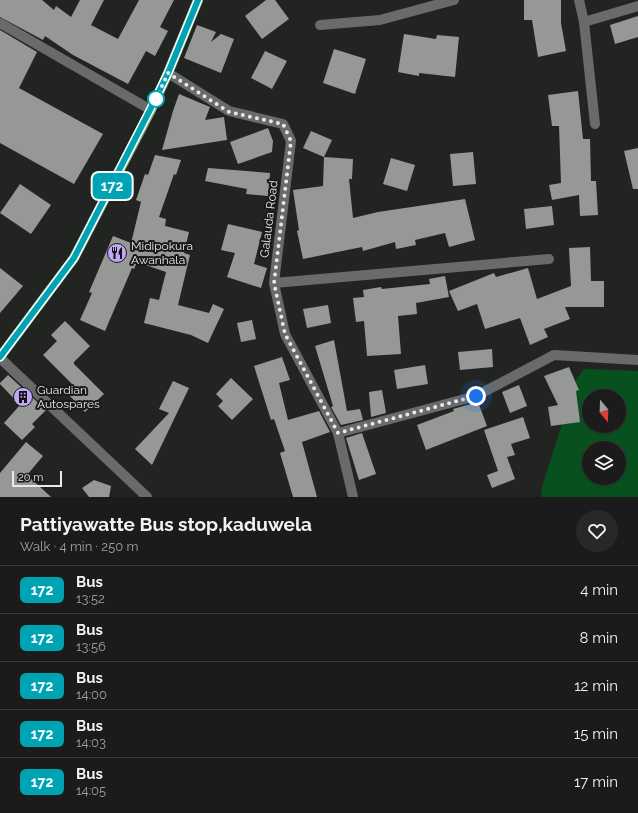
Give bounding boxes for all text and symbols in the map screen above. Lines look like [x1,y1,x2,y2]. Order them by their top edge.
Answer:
unlabelled marker [147,90,165,108]
line badge: 172 [89,173,135,199]
text: 172 [101,178,123,194]
street label: Galauda Road [257,179,281,259]
place label: Midipokura Awanhala [131,239,193,267]
restaurant icon: Midipokura Awanhala [106,242,128,264]
place label: Guardian Autospares [37,383,100,411]
building icon: Guardian Autospares [12,386,34,408]
your location [466,386,486,406]
north arrow [582,389,626,433]
map controls [582,389,626,485]
button: layers [582,441,626,485]
scale bar [12,469,62,488]
text: 20 m [18,471,43,484]
button: heart [576,510,618,552]
text: Pattiyawatte Bus stop,kaduwela [20,513,312,535]
text: Walk · 4 min · 250 m [20,539,138,554]
text: Bus [76,573,103,591]
text: 4 min [580,581,618,599]
text: 172 [31,582,53,598]
text: 13:52 [76,591,105,606]
text: Bus [76,621,103,639]
text: 8 min [579,629,618,647]
text: 172 [31,630,53,646]
text: 13:56 [76,639,106,654]
text: Bus [76,669,103,687]
text: 12 min [574,677,618,695]
text: 172 [31,678,53,694]
text: 14:00 [76,687,107,702]
text: Bus [76,717,103,735]
text: 15 min [574,725,618,743]
text: 172 [31,726,53,742]
text: 14:03 [76,735,106,750]
text: Bus [76,765,103,783]
text: 17 min [574,773,618,791]
text: 172 [31,774,53,790]
text: 14:05 [76,783,106,798]

